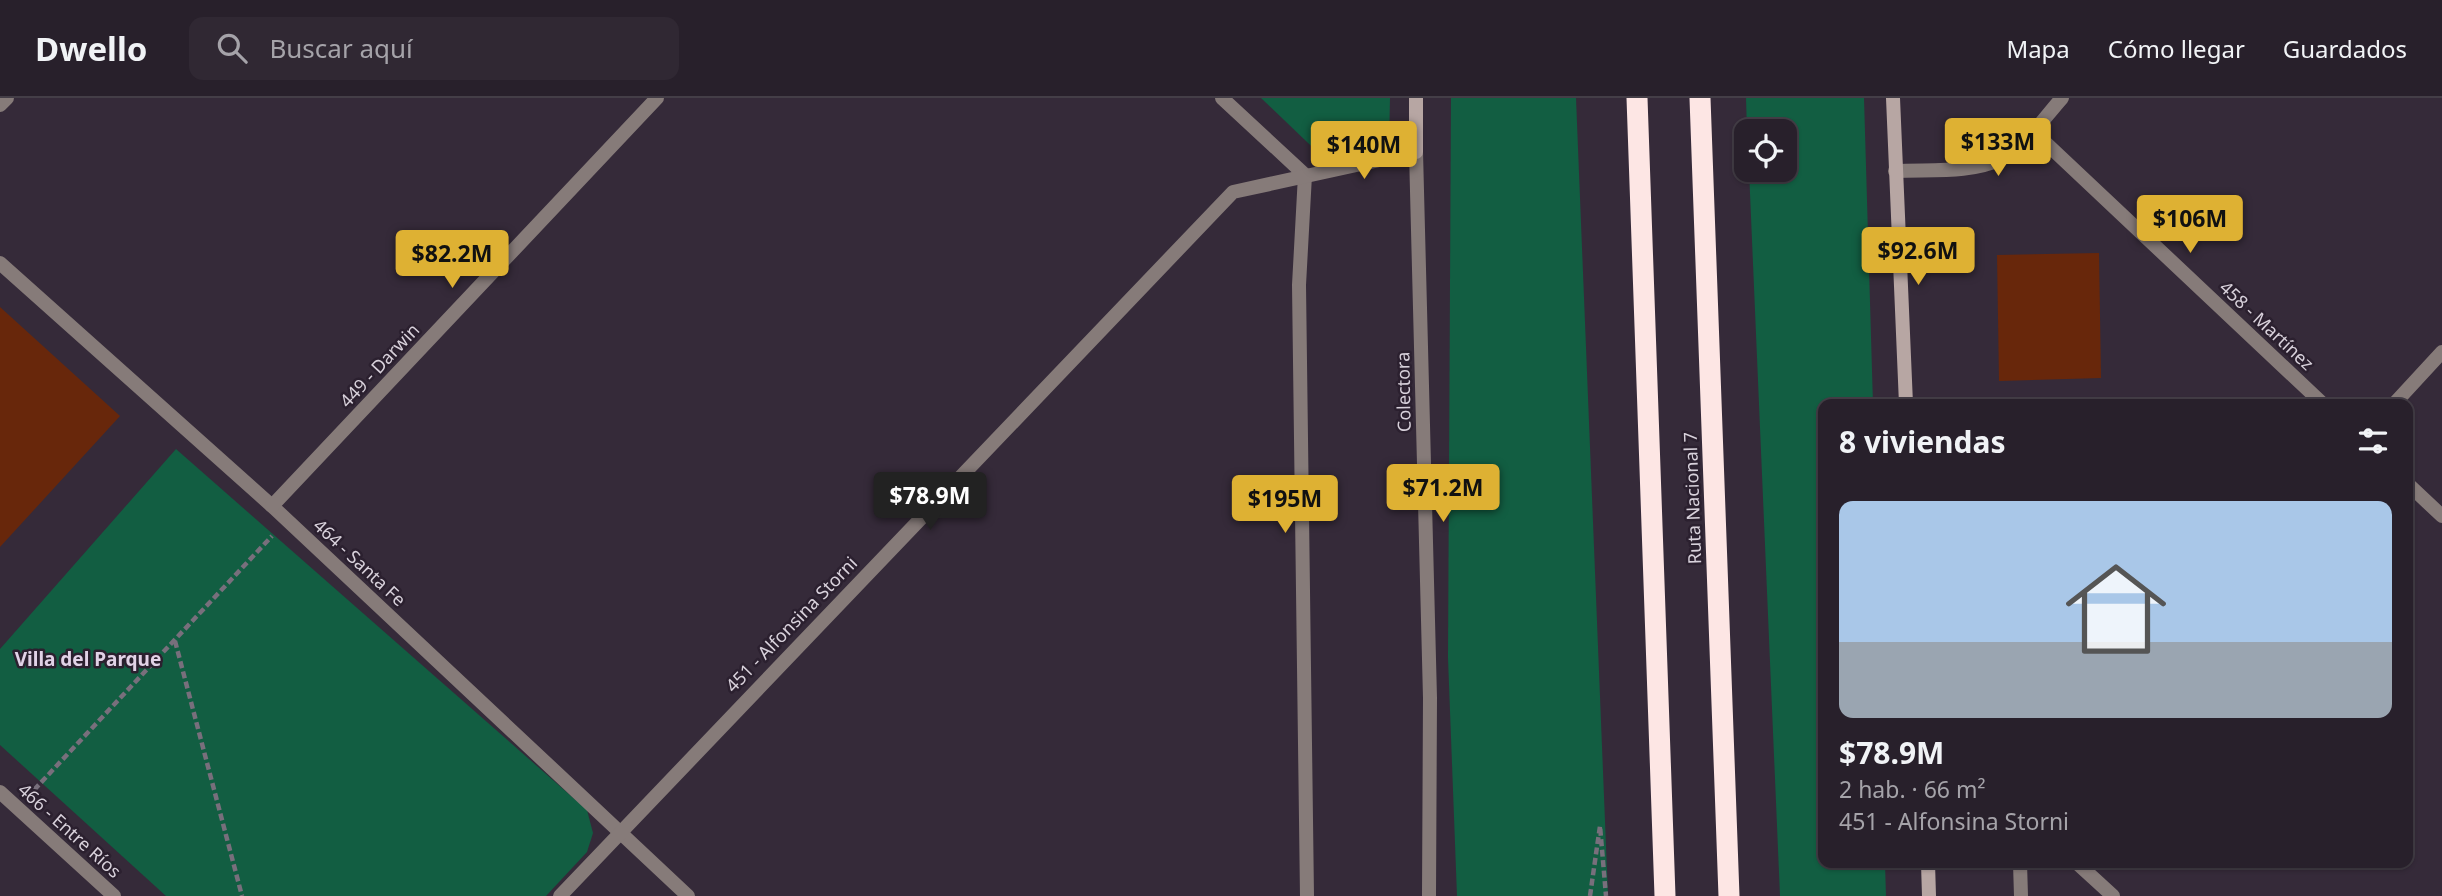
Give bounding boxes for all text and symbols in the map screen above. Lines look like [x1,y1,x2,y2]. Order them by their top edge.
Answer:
search box [189,17,679,80]
text: Dwello [35,26,147,71]
icon: search [213,29,251,67]
text: Buscar aquí [269,30,413,66]
text: Mapa [2006,32,2070,65]
text: Cómo llegar [2108,32,2245,65]
text: Guardados [2283,32,2407,65]
pin: $133M [1949,118,2047,178]
map controls [1734,119,1797,182]
button: locate [1734,119,1797,182]
pin: $140M [1315,122,1413,181]
text: $133M [1961,125,2035,157]
text: $140M [1327,128,1401,160]
pin: $106M [2141,195,2239,255]
text: $106M [2153,202,2227,234]
pin: $92.6M [1861,228,1975,287]
pin: $82.2M [395,230,509,290]
text: $92.6M [1878,234,1958,266]
text: $82.2M [412,237,492,269]
street label: 458 - Martínez [2215,275,2319,375]
street label: 449 - Darwin [334,318,424,412]
street label: Colectora [1390,352,1416,432]
text: 8 viviendas [1839,421,2006,462]
icon: filters [2354,422,2392,460]
street label: Ruta Nacional 7 [1678,431,1706,565]
pin: $71.2M [1386,464,1500,524]
text: $71.2M [1403,471,1483,503]
pin: $78.9M [873,472,987,532]
pin: $195M [1236,476,1334,535]
text: $78.9M [890,479,970,511]
text: $195M [1248,482,1322,514]
street label: 464 - Santa Fe [309,513,411,611]
icon: home [2053,546,2179,672]
street label: 451 - Alfonsina Storni [720,551,862,697]
district label: Villa del Parque [15,646,161,672]
text: $78.9M [1839,732,1944,773]
text: 2 hab. · 66 m² [1839,773,1986,805]
street label: 466 - Entre Ríos [13,777,127,883]
text: 451 - Alfonsina Storni [1839,805,2069,837]

